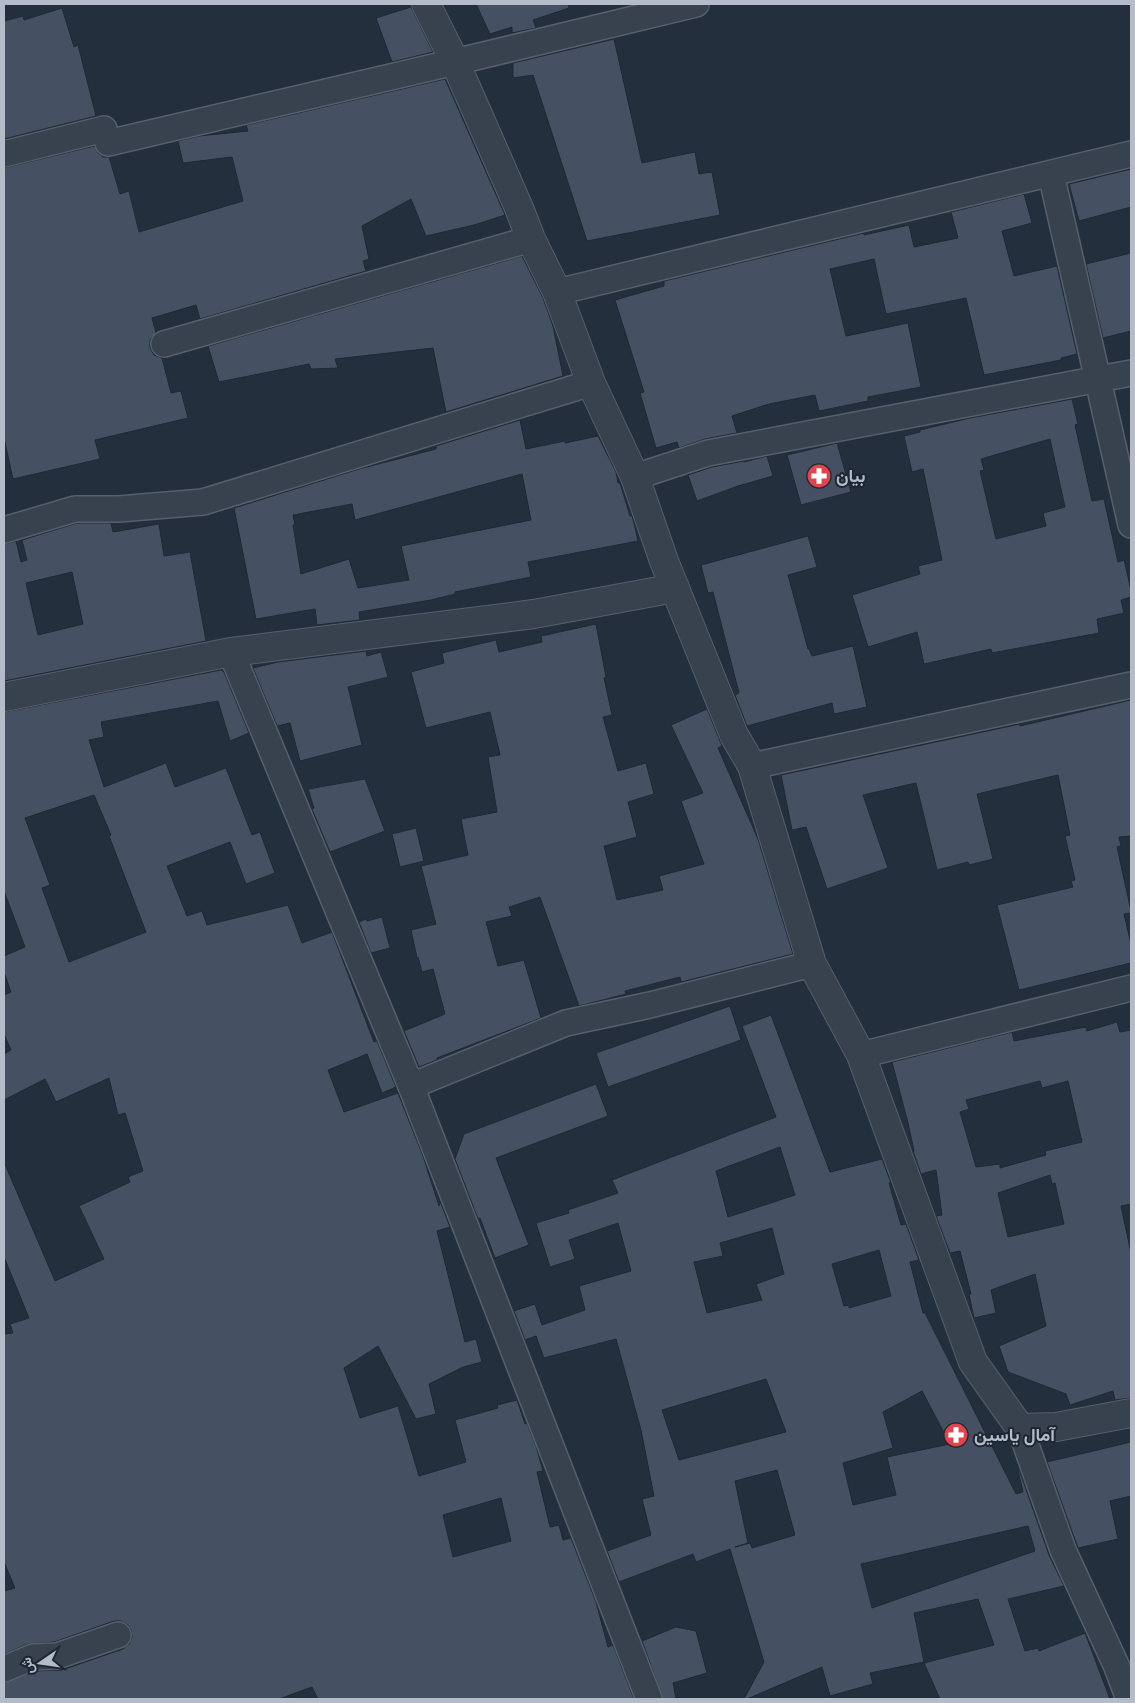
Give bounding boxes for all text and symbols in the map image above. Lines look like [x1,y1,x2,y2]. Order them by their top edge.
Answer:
pharmacy icon: بيان [806,463,832,489]
place label: بيان [836,465,866,487]
pharmacy icon: آمال ياسين [943,1422,969,1448]
place label: آمال ياسين [974,1424,1056,1446]
north arrow [15,1638,65,1688]
text: ش [17,1656,38,1676]

